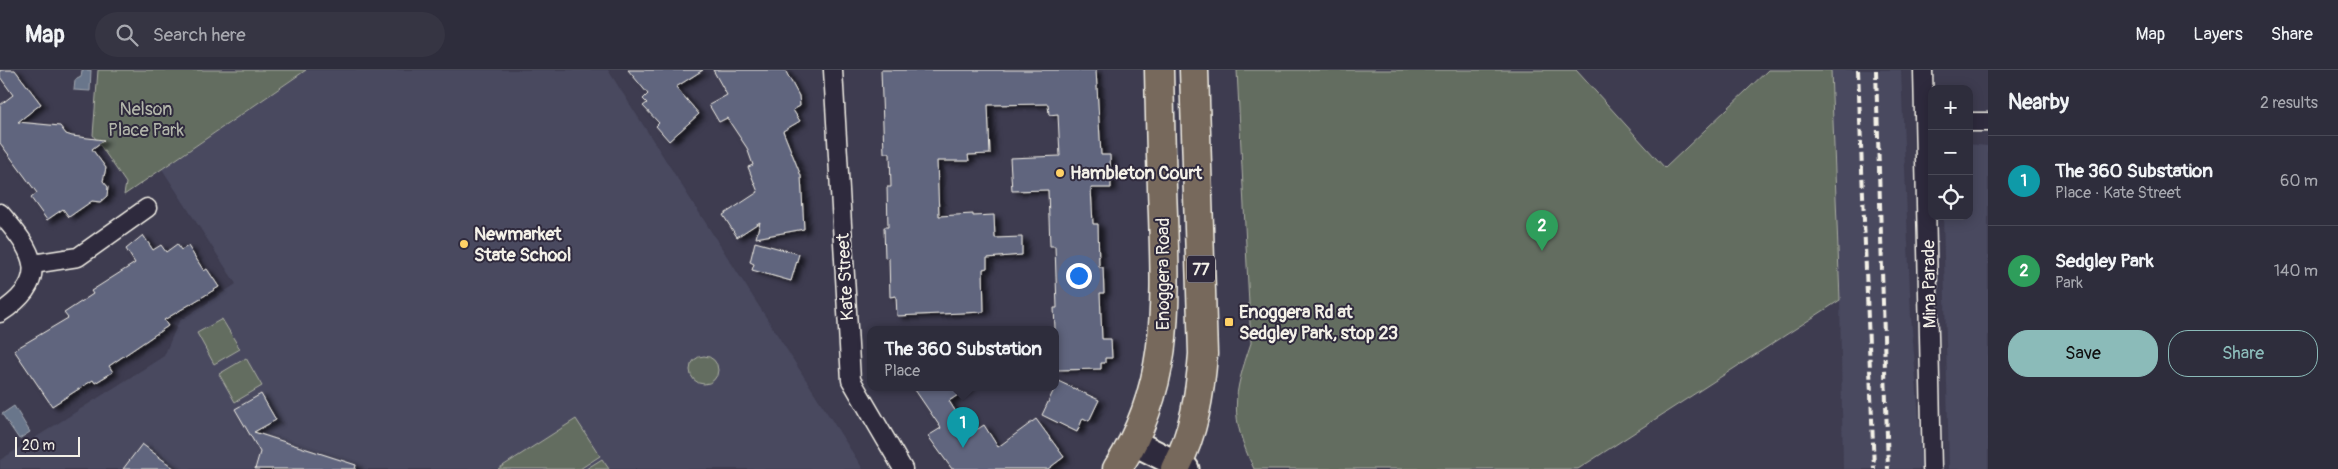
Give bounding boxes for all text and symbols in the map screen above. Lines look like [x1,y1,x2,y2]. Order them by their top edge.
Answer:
search box [95,12,445,57]
text: Map [25,20,65,49]
icon: search [113,21,141,49]
text: Search here [153,23,246,47]
text: Map [2136,23,2165,46]
text: Layers [2193,23,2243,46]
text: Share [2271,23,2313,46]
map controls [1928,85,1973,220]
button: + [1928,85,1973,130]
text: Nearby [2008,89,2069,116]
text: 2 results [2260,93,2318,113]
park label: Nelson Place Park [108,98,185,142]
button: − [1928,130,1973,175]
text: The 360 Substation [2055,159,2213,183]
place label: Hambleton Court [1070,162,1203,185]
marker: Hambleton Court [1054,167,1066,179]
text: 1 [2021,171,2027,191]
text: 60 m [2280,171,2318,191]
button: locate [1928,175,1973,220]
text: Place · Kate Street [2055,183,2181,203]
pin: 2 [1526,210,1558,251]
street label: Enoggera Road [1152,218,1175,330]
place label: Newmarket State School [474,223,571,267]
street label: Kate Street [832,232,859,321]
marker: Newmarket State School [458,238,470,250]
street label: Mina Parade [1917,239,1942,329]
text: Sedgley Park [2055,249,2154,273]
road number: 77 [1187,255,1215,282]
text: 2 [2020,261,2028,281]
text: 140 m [2274,261,2318,281]
your location [1066,263,1092,289]
text: Park [2055,273,2083,293]
place label: Enoggera Rd at Sedgley Park, stop 23 [1239,301,1398,345]
marker: Enoggera Rd at Sedgley Park, stop 23 [1223,316,1235,328]
popup [867,326,1059,391]
button: Save [2008,330,2158,377]
button: Share [2168,330,2318,377]
text: The 360 Substation [884,337,1042,361]
text: Place [884,361,920,381]
pin: 1 [947,407,979,448]
scale bar [15,434,80,457]
text: 20 m [22,437,55,454]

